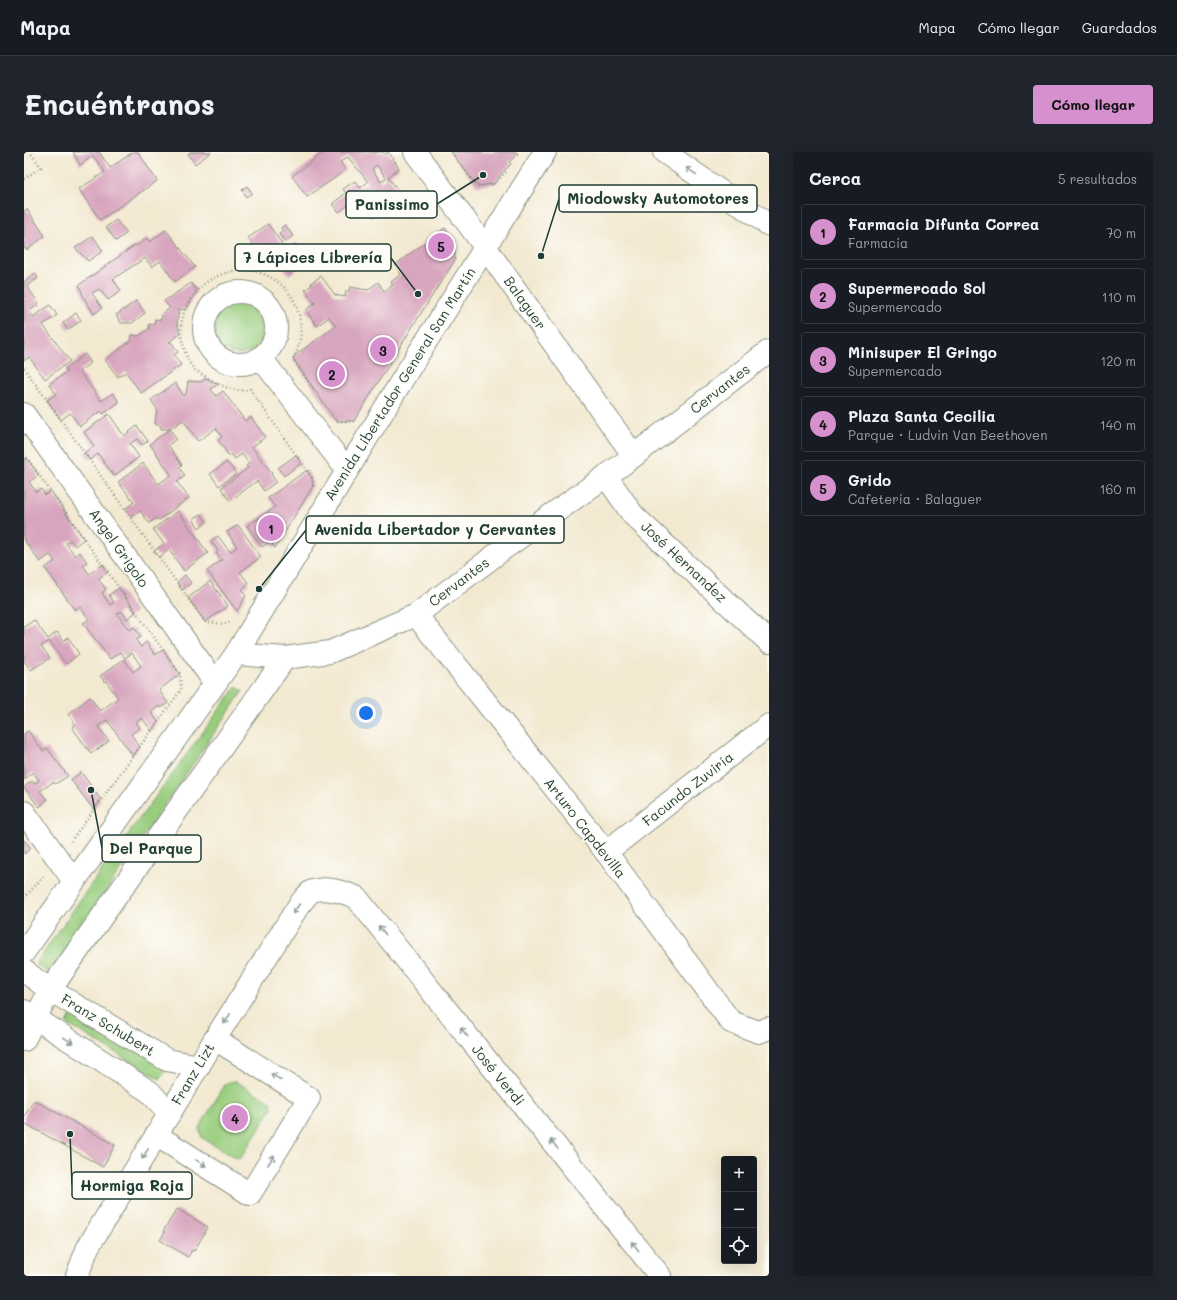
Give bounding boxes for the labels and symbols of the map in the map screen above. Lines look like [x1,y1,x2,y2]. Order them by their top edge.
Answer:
one-way arrow [686,167,697,175]
callout: Miodowsky Automotores [559,185,757,212]
text: Miodowsky Automotores [567,188,749,208]
callout: Panissimo [346,191,437,218]
text: Panissimo [355,194,429,214]
pin: 5 [428,231,454,261]
callout: 7 Lápices Librería [235,244,391,271]
text: 7 Lápices Librería [243,247,383,267]
street label: Avenida Libertador General San Martín [320,264,480,504]
street label: Balaguer [500,272,551,333]
pin: 3 [370,335,396,365]
pin: 2 [319,359,345,389]
street label: Cervantes [686,359,754,418]
street label: Angel Grigolo [85,505,154,591]
pin: 1 [258,513,284,543]
callout: Avenida Libertador y Cervantes [306,516,564,543]
street label: José Hernandez [637,517,732,607]
text: Avenida Libertador y Cervantes [314,519,556,539]
street label: Cervantes [425,553,493,611]
your location [356,703,376,723]
street label: Facundo Zuviría [638,747,737,830]
street label: Arturo Capdevilla [540,774,631,882]
callout: Del Parque [102,835,201,862]
text: Del Parque [109,838,193,858]
one-way arrow [292,903,300,914]
one-way arrow [378,925,387,936]
street label: Franz Schubert [58,989,159,1060]
one-way arrow [223,1013,231,1025]
one-way arrow [459,1026,468,1037]
one-way arrow [62,1035,73,1044]
street label: Franz Lizt [167,1039,219,1108]
street label: José Verdi [468,1040,529,1109]
one-way arrow [270,1073,282,1081]
pin: 4 [222,1103,248,1133]
one-way arrow [549,1139,558,1150]
one-way arrow [141,1148,149,1159]
one-way arrow [267,1154,275,1166]
one-way arrow [195,1160,207,1168]
callout: Hormiga Roja [72,1172,192,1199]
text: Hormiga Roja [80,1175,184,1195]
one-way arrow [631,1240,640,1251]

